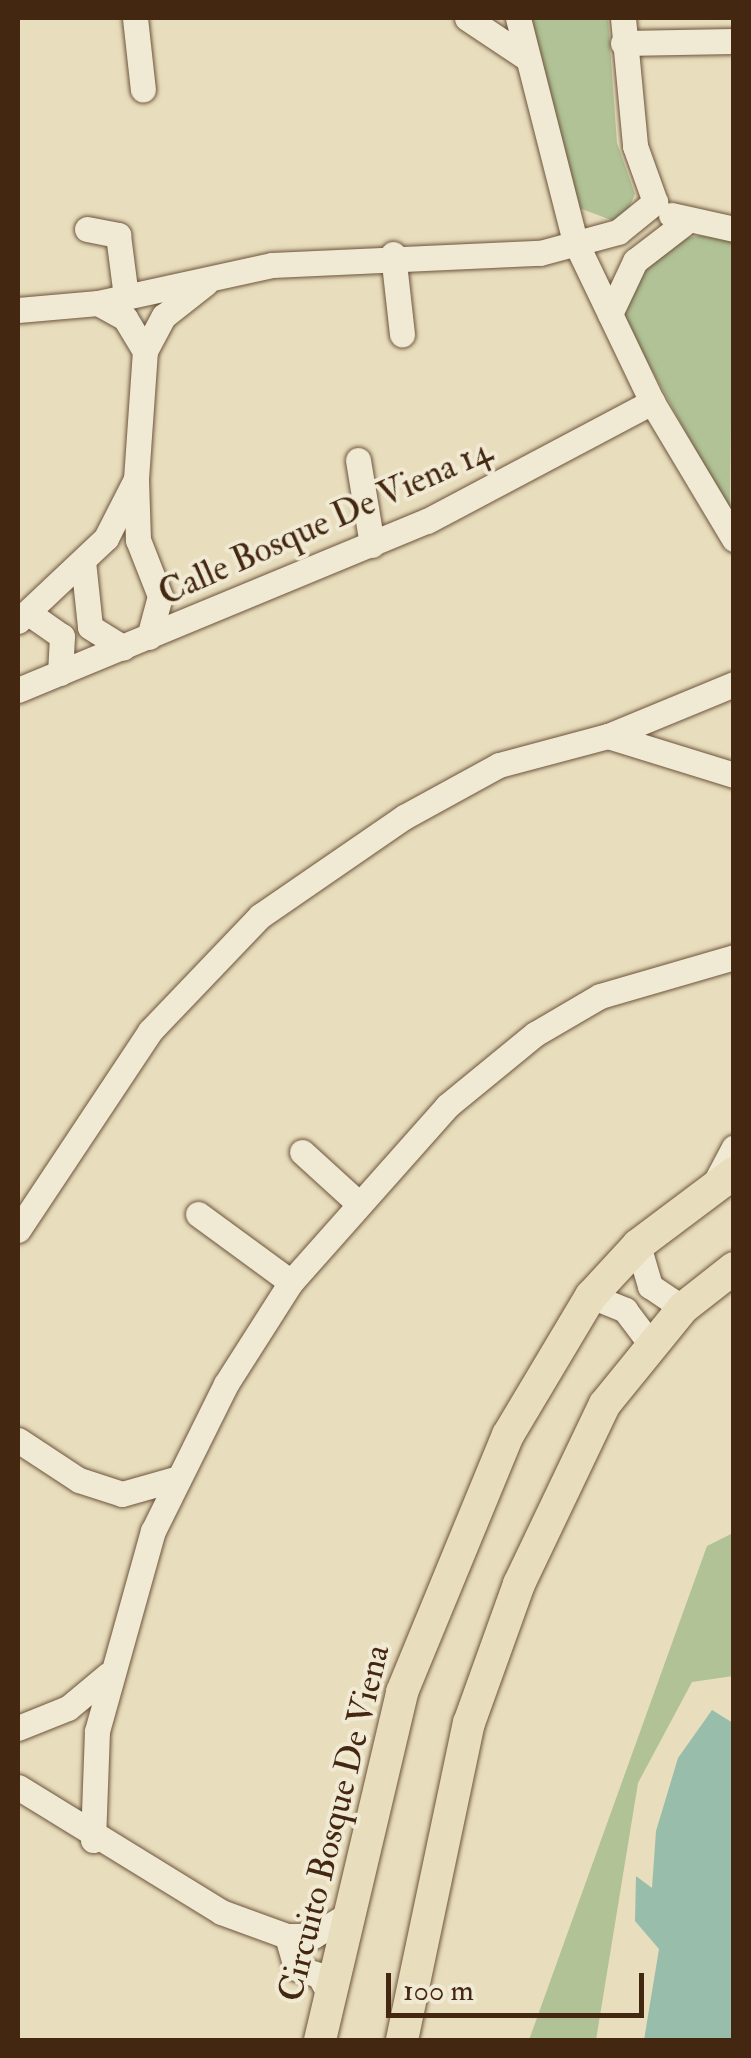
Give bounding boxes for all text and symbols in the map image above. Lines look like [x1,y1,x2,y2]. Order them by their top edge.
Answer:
street label: Calle Bosque De Viena 14 [152,430,498,614]
street label: Circuito Bosque De Viena [269,1640,399,2006]
scale bar [391,1953,648,2015]
text: 100 m [403,1972,474,2009]

